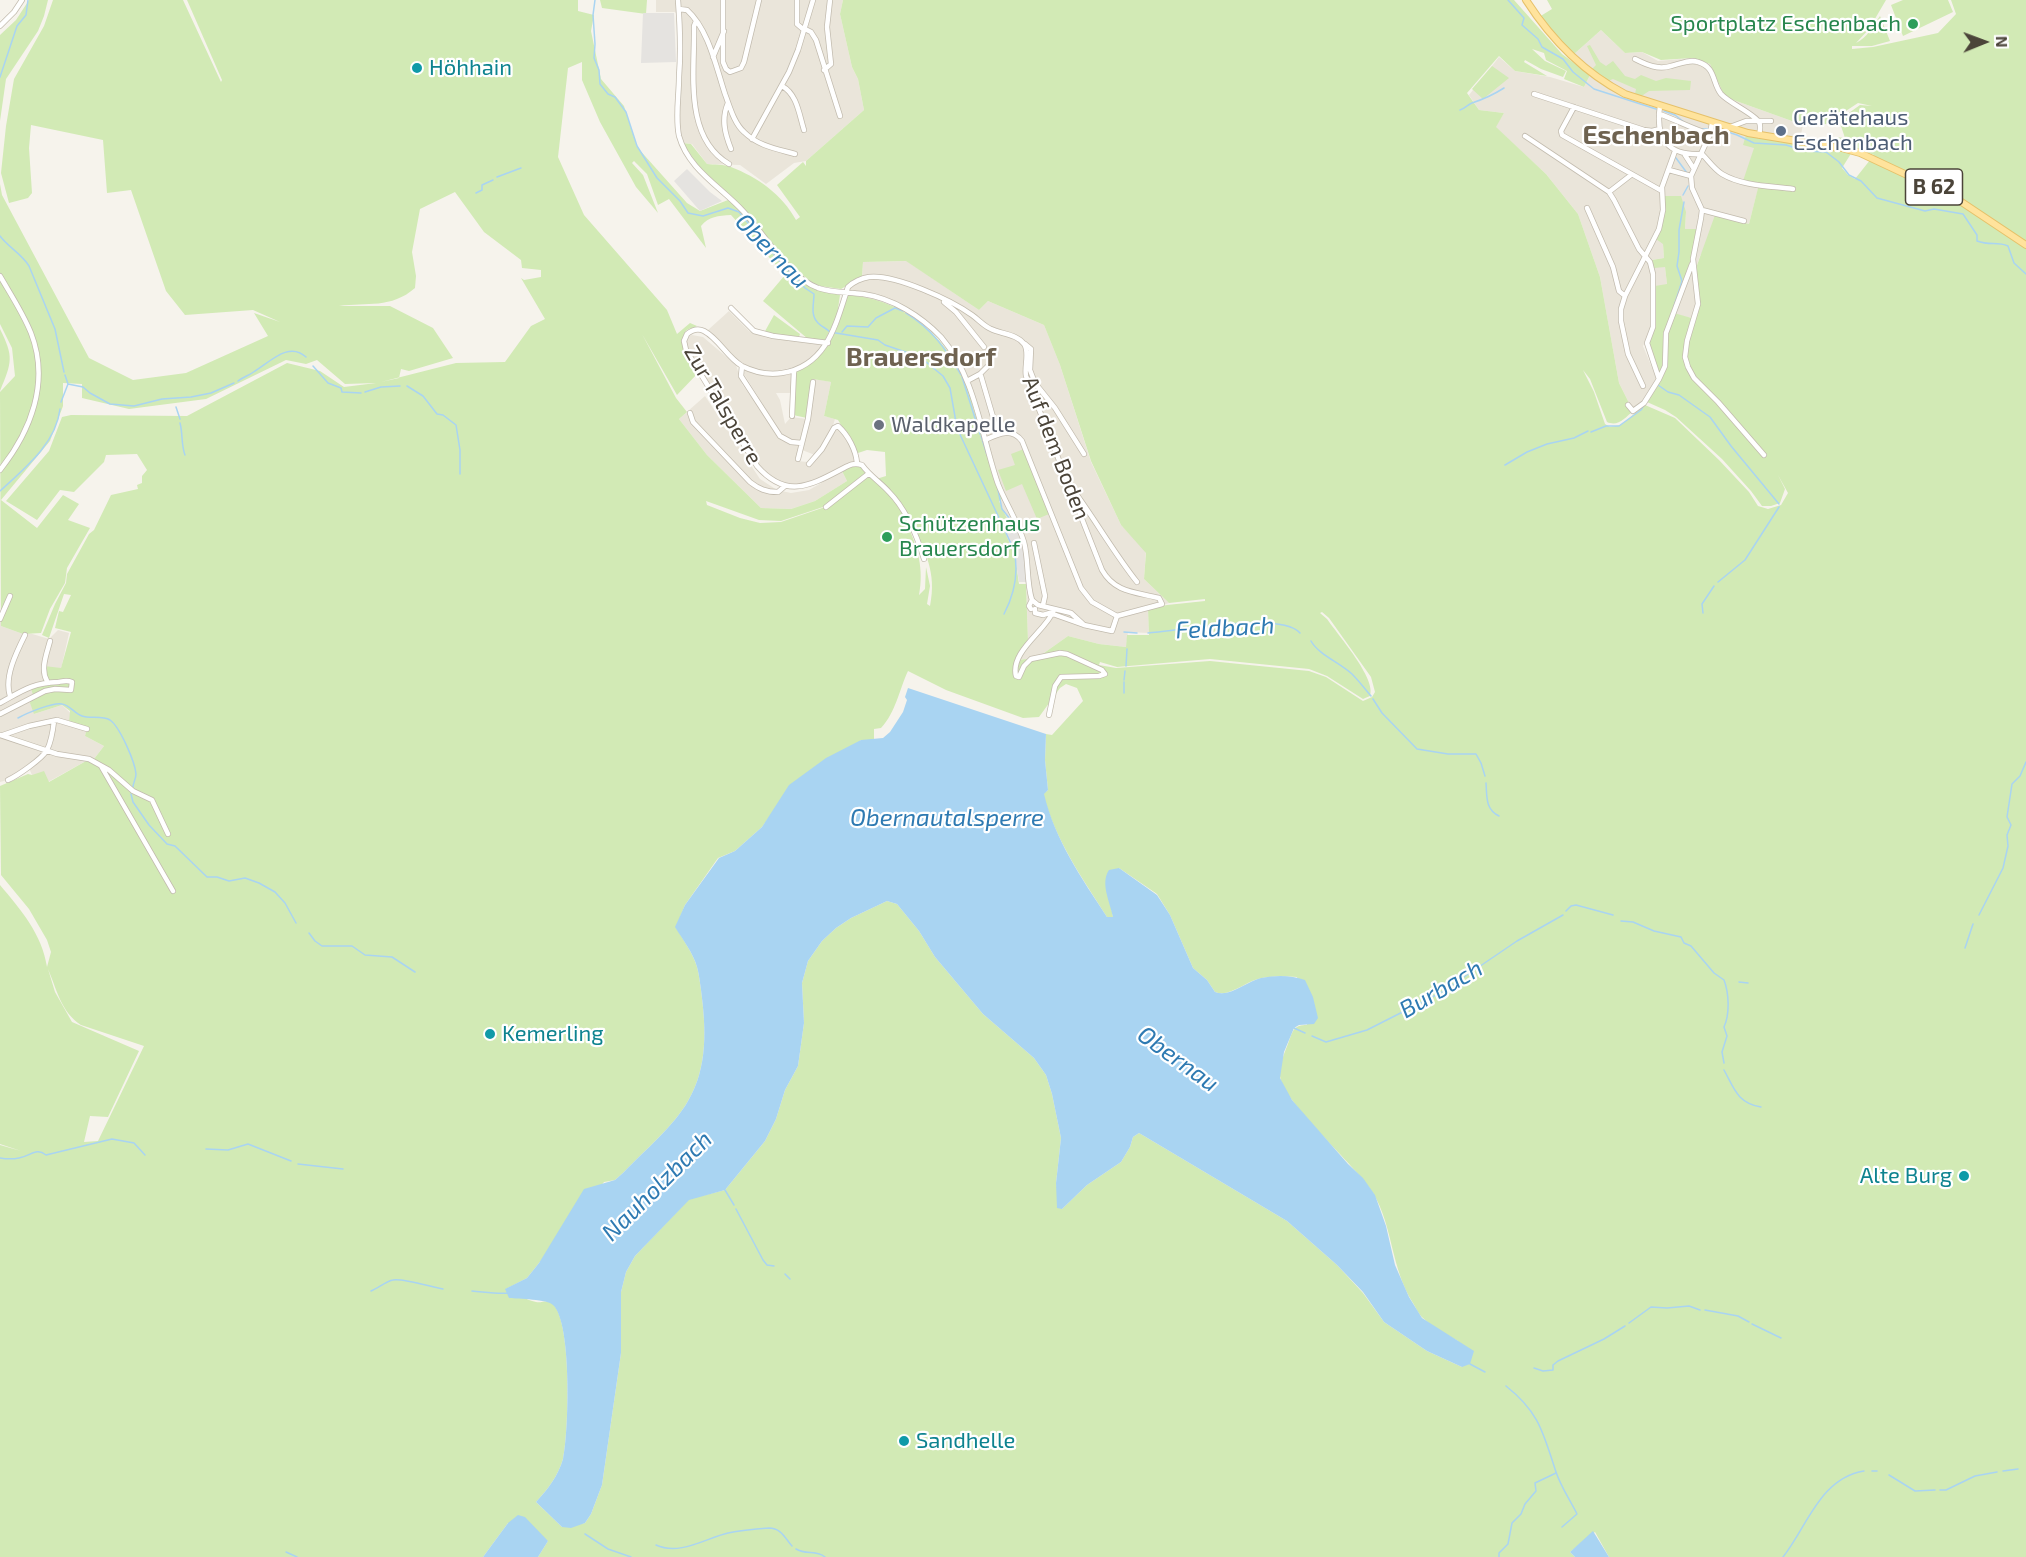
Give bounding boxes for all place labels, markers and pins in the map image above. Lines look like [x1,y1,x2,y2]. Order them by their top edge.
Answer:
place label: Sportplatz Eschenbach [1671,11,1901,37]
marker: Sportplatz Eschenbach [1906,17,1920,31]
place label: Höhhain [429,55,512,81]
marker: Höhhain [410,61,424,75]
place label: Gerätehaus Eschenbach [1793,105,1913,156]
marker: Gerätehaus Eschenbach [1774,124,1788,138]
place label: Waldkapelle [891,412,1016,438]
marker: Waldkapelle [872,418,886,432]
place label: Schützenhaus Brauersdorf [899,511,1040,562]
marker: Schützenhaus Brauersdorf [880,530,894,544]
place label: Kemerling [502,1021,603,1047]
marker: Kemerling [483,1027,497,1041]
place label: Alte Burg [1860,1163,1952,1189]
marker: Alte Burg [1957,1169,1971,1183]
place label: Sandhelle [916,1428,1015,1454]
marker: Sandhelle [897,1434,911,1448]

